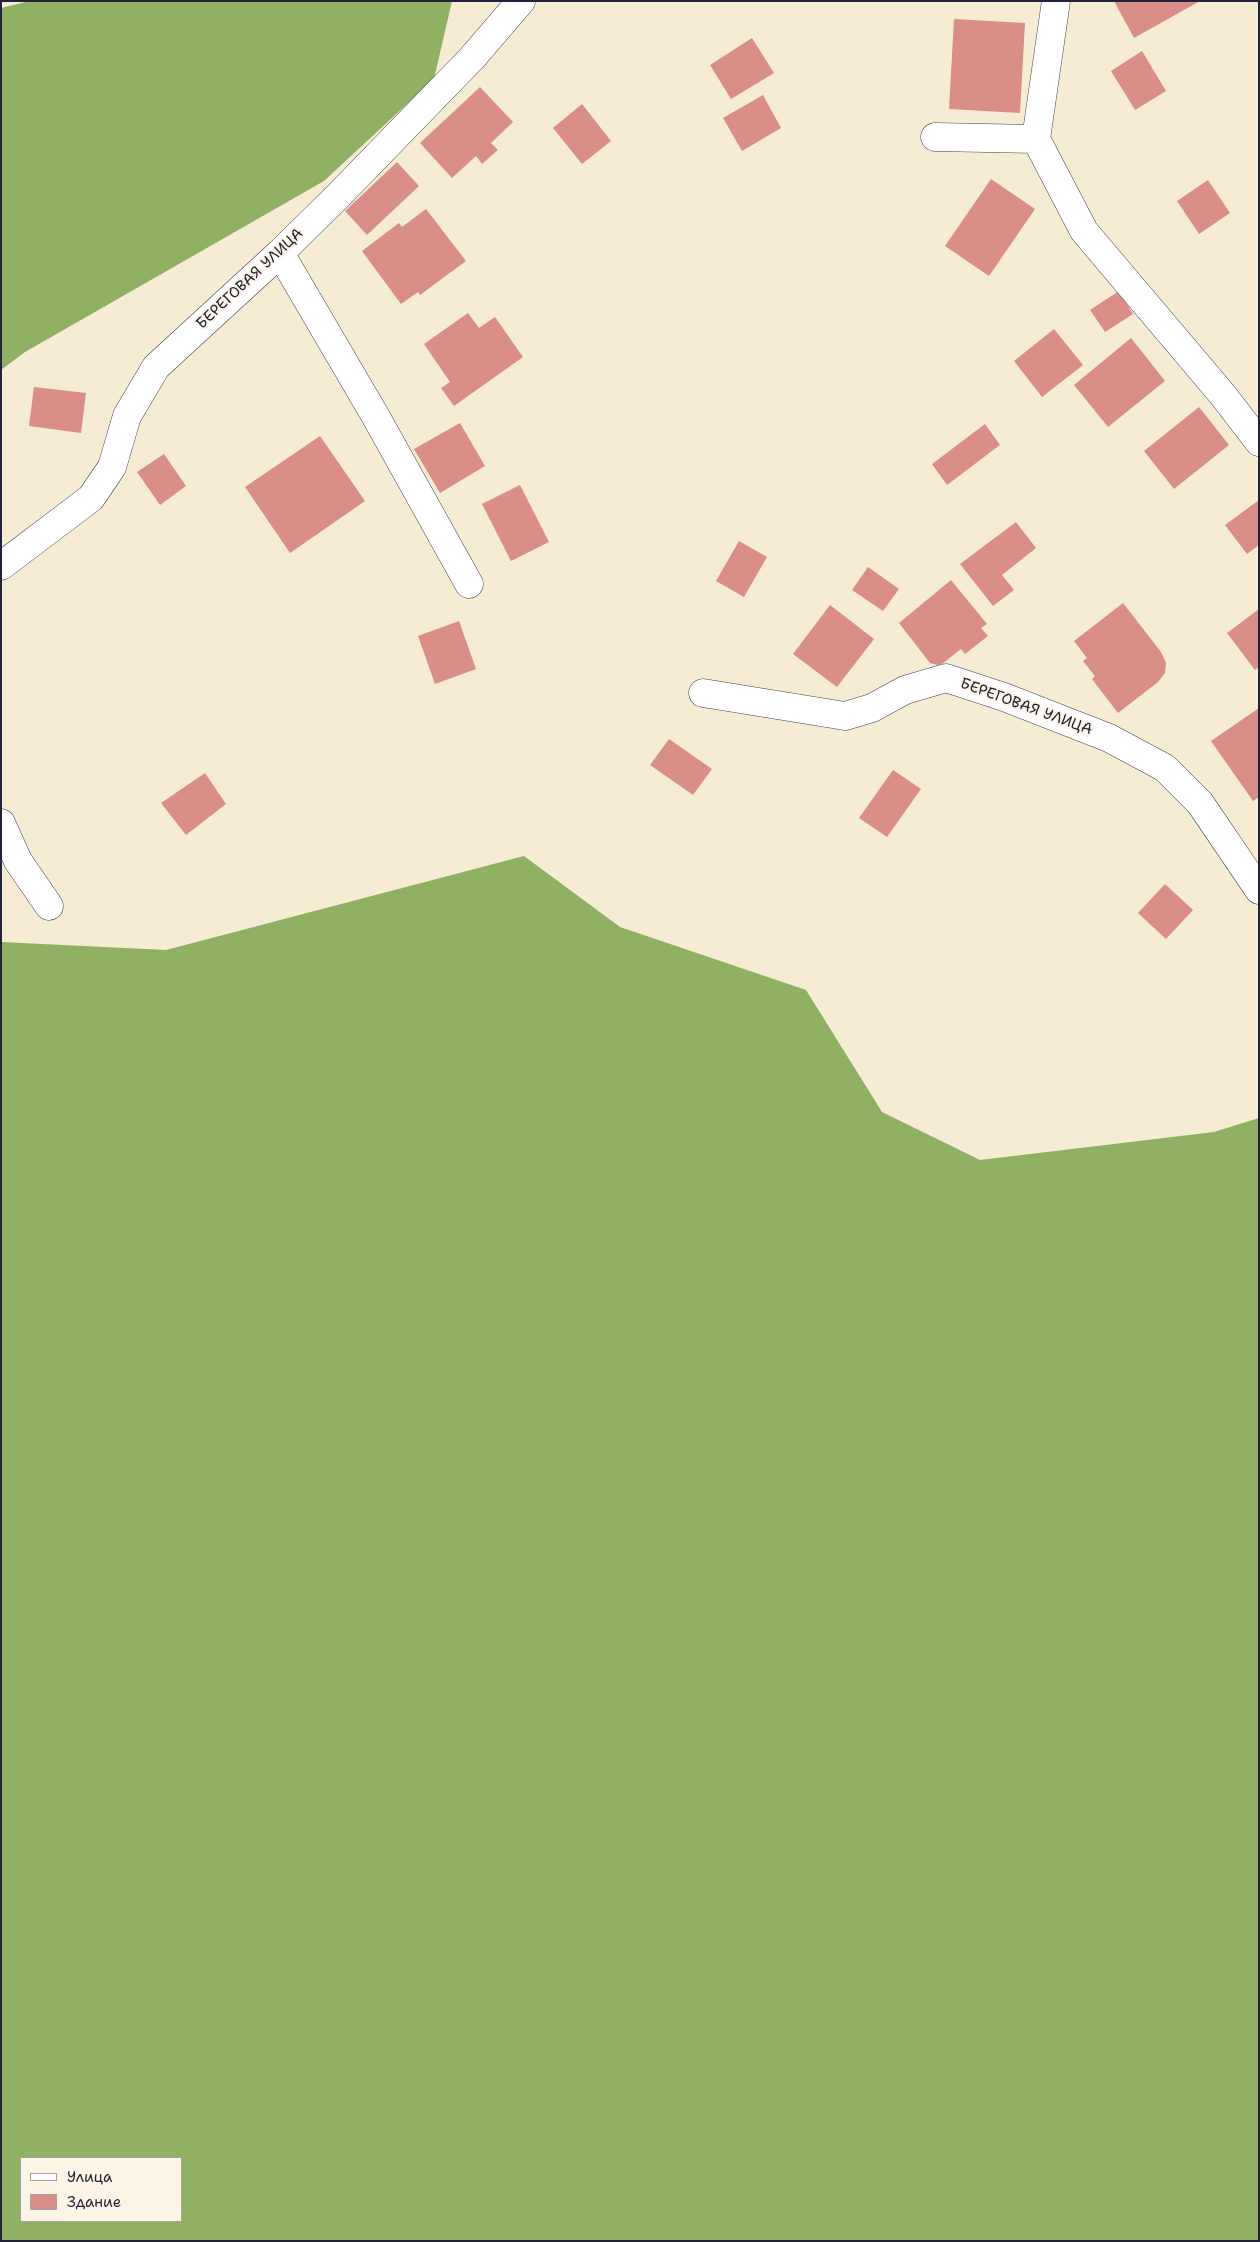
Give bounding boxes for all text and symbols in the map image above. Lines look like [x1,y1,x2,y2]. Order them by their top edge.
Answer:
street label: БЕРЕГОВАЯ УЛИЦА [193,225,307,333]
street label: БЕРЕГОВАЯ УЛИЦА [957,675,1095,739]
legend [20,2157,182,2222]
text: Улица [67,2167,112,2187]
text: Здание [67,2192,121,2212]

